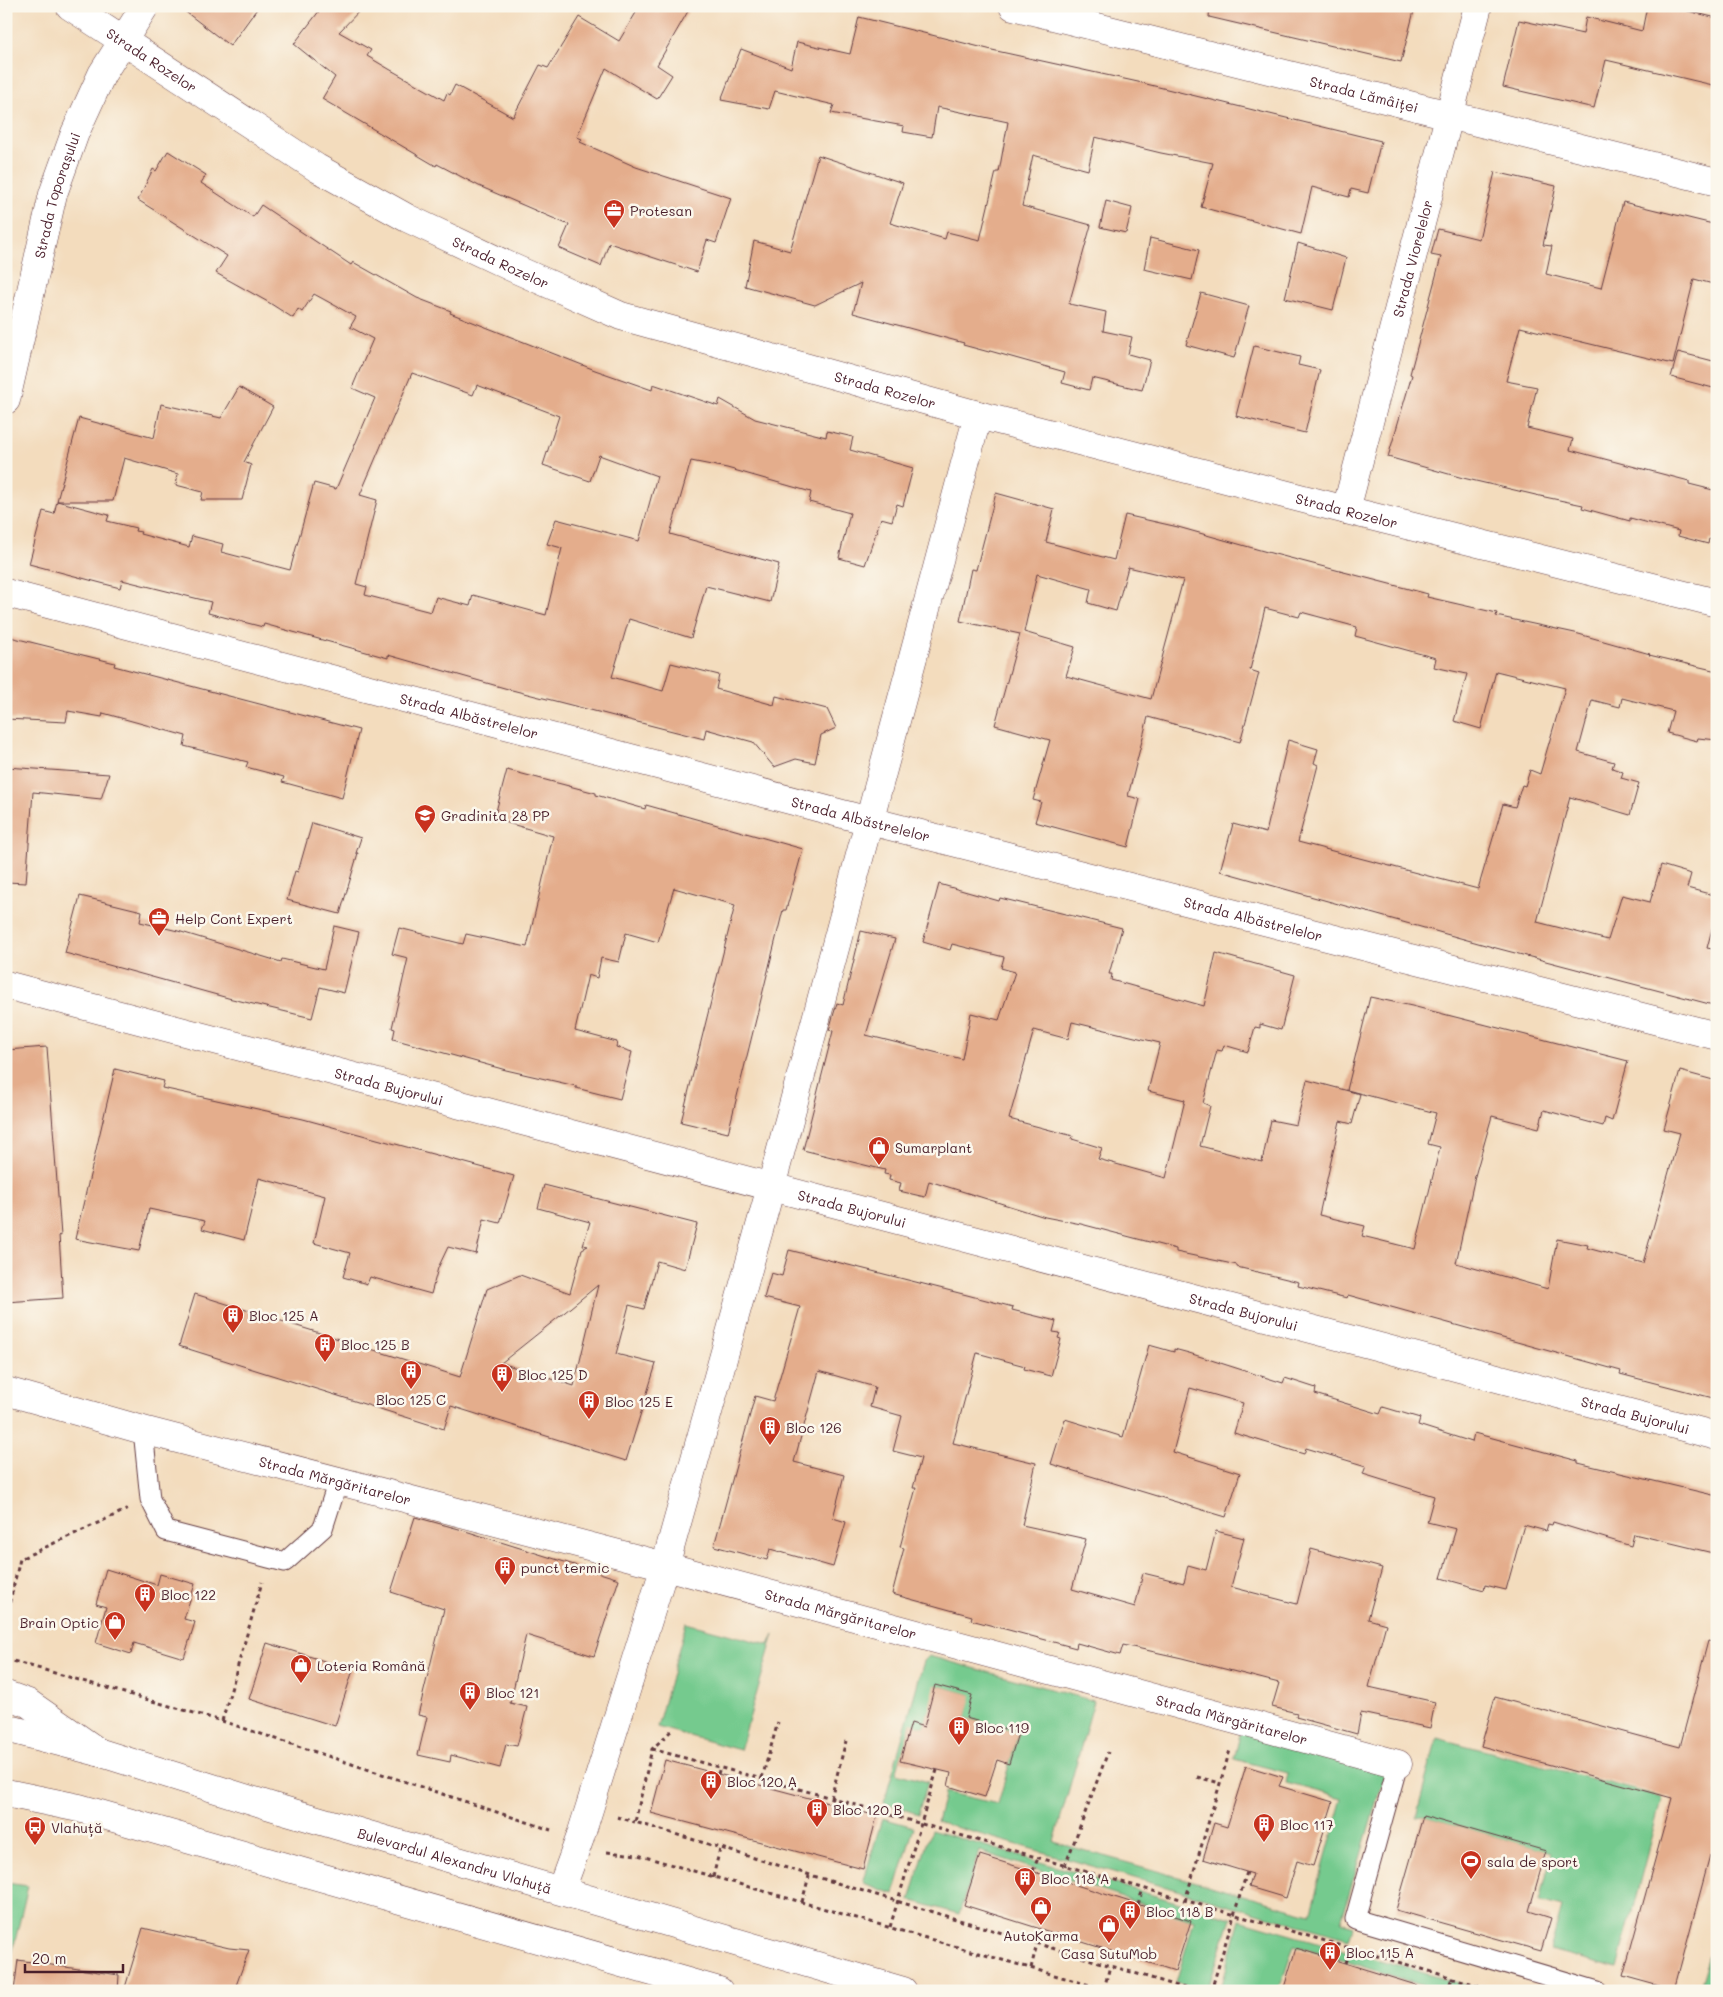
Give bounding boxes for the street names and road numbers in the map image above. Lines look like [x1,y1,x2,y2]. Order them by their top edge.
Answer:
street label: Strada Rozelor [103,23,201,96]
street label: Strada Lămâiței [1308,71,1421,117]
street label: Strada Toporașului [29,130,84,260]
street label: Strada Viorelelor [1387,198,1436,319]
street label: Strada Rozelor [449,231,552,292]
street label: Strada Rozelor [832,366,938,412]
street label: Strada Rozelor [1294,488,1400,532]
street label: Strada Albăstrelelor [398,688,540,743]
street label: Strada Albăstrelelor [789,791,932,845]
street label: Strada Albăstrelelor [1182,892,1325,945]
street label: Strada Bujorului [333,1063,445,1109]
street label: Strada Bujorului [796,1185,908,1231]
street label: Strada Bujorului [1187,1288,1300,1335]
street label: Strada Bujorului [1579,1391,1692,1438]
street label: Strada Mărgăritarelor [257,1451,413,1509]
street label: Strada Mărgăritarelor [763,1584,919,1643]
street label: Strada Mărgăritarelor [1154,1690,1310,1749]
street label: Bulevardul Alexandru Vlahuță [355,1823,554,1897]

